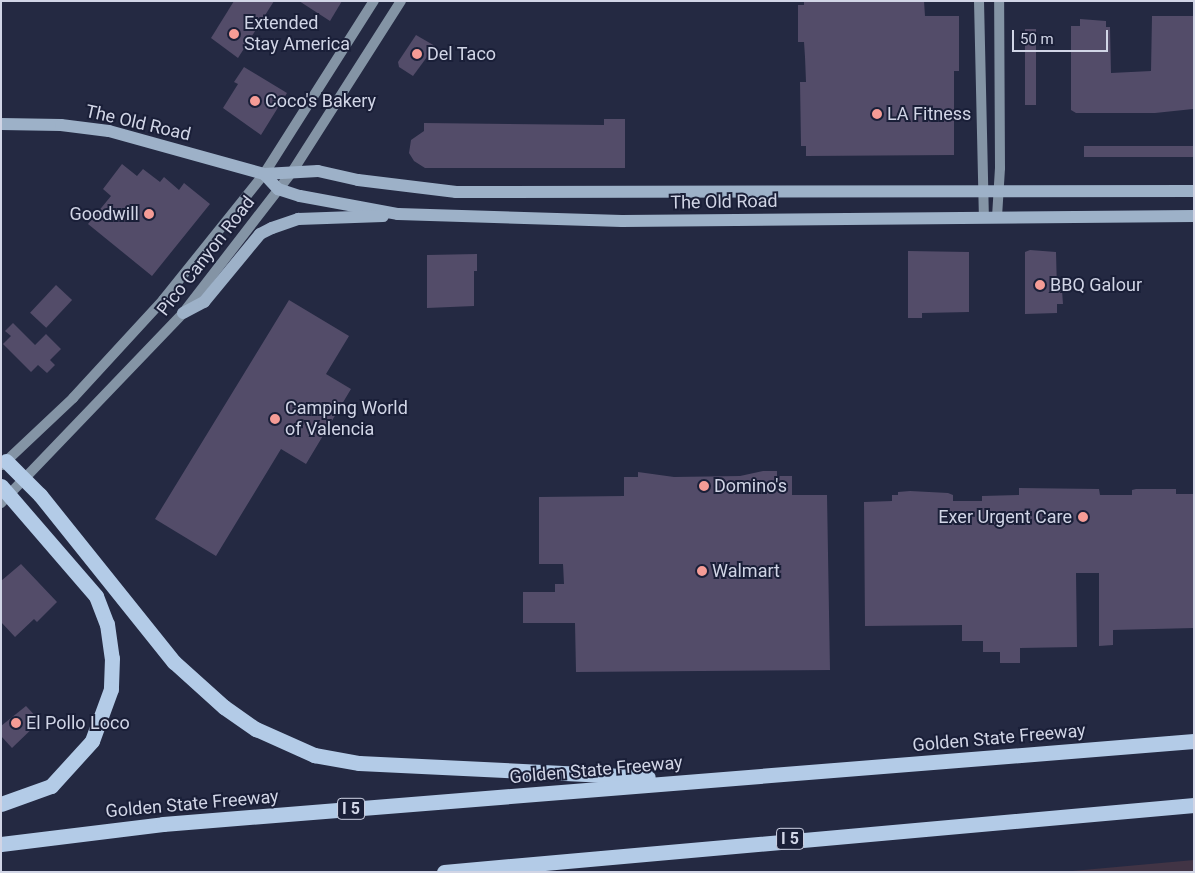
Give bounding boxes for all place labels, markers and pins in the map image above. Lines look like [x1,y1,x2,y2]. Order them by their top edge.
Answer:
place label: Extended Stay America [244,13,350,56]
marker: Extended Stay America [228,28,240,40]
place label: Del Taco [427,43,496,65]
marker: Del Taco [411,48,423,60]
place label: Coco's Bakery [265,90,376,112]
marker: Coco's Bakery [249,95,261,107]
place label: LA Fitness [887,103,971,125]
marker: LA Fitness [871,108,883,120]
place label: Goodwill [69,203,139,225]
marker: Goodwill [143,208,155,220]
place label: BBQ Galour [1050,274,1142,296]
marker: BBQ Galour [1034,279,1046,291]
place label: Camping World of Valencia [285,398,408,440]
marker: Camping World of Valencia [269,413,281,425]
place label: Domino's [714,475,787,497]
marker: Domino's [698,480,710,492]
place label: Exer Urgent Care [938,506,1072,528]
marker: Exer Urgent Care [1076,510,1090,524]
place label: Walmart [712,560,780,582]
marker: Walmart [696,565,708,577]
place label: El Pollo Loco [26,712,130,734]
marker: El Pollo Loco [10,717,22,729]

